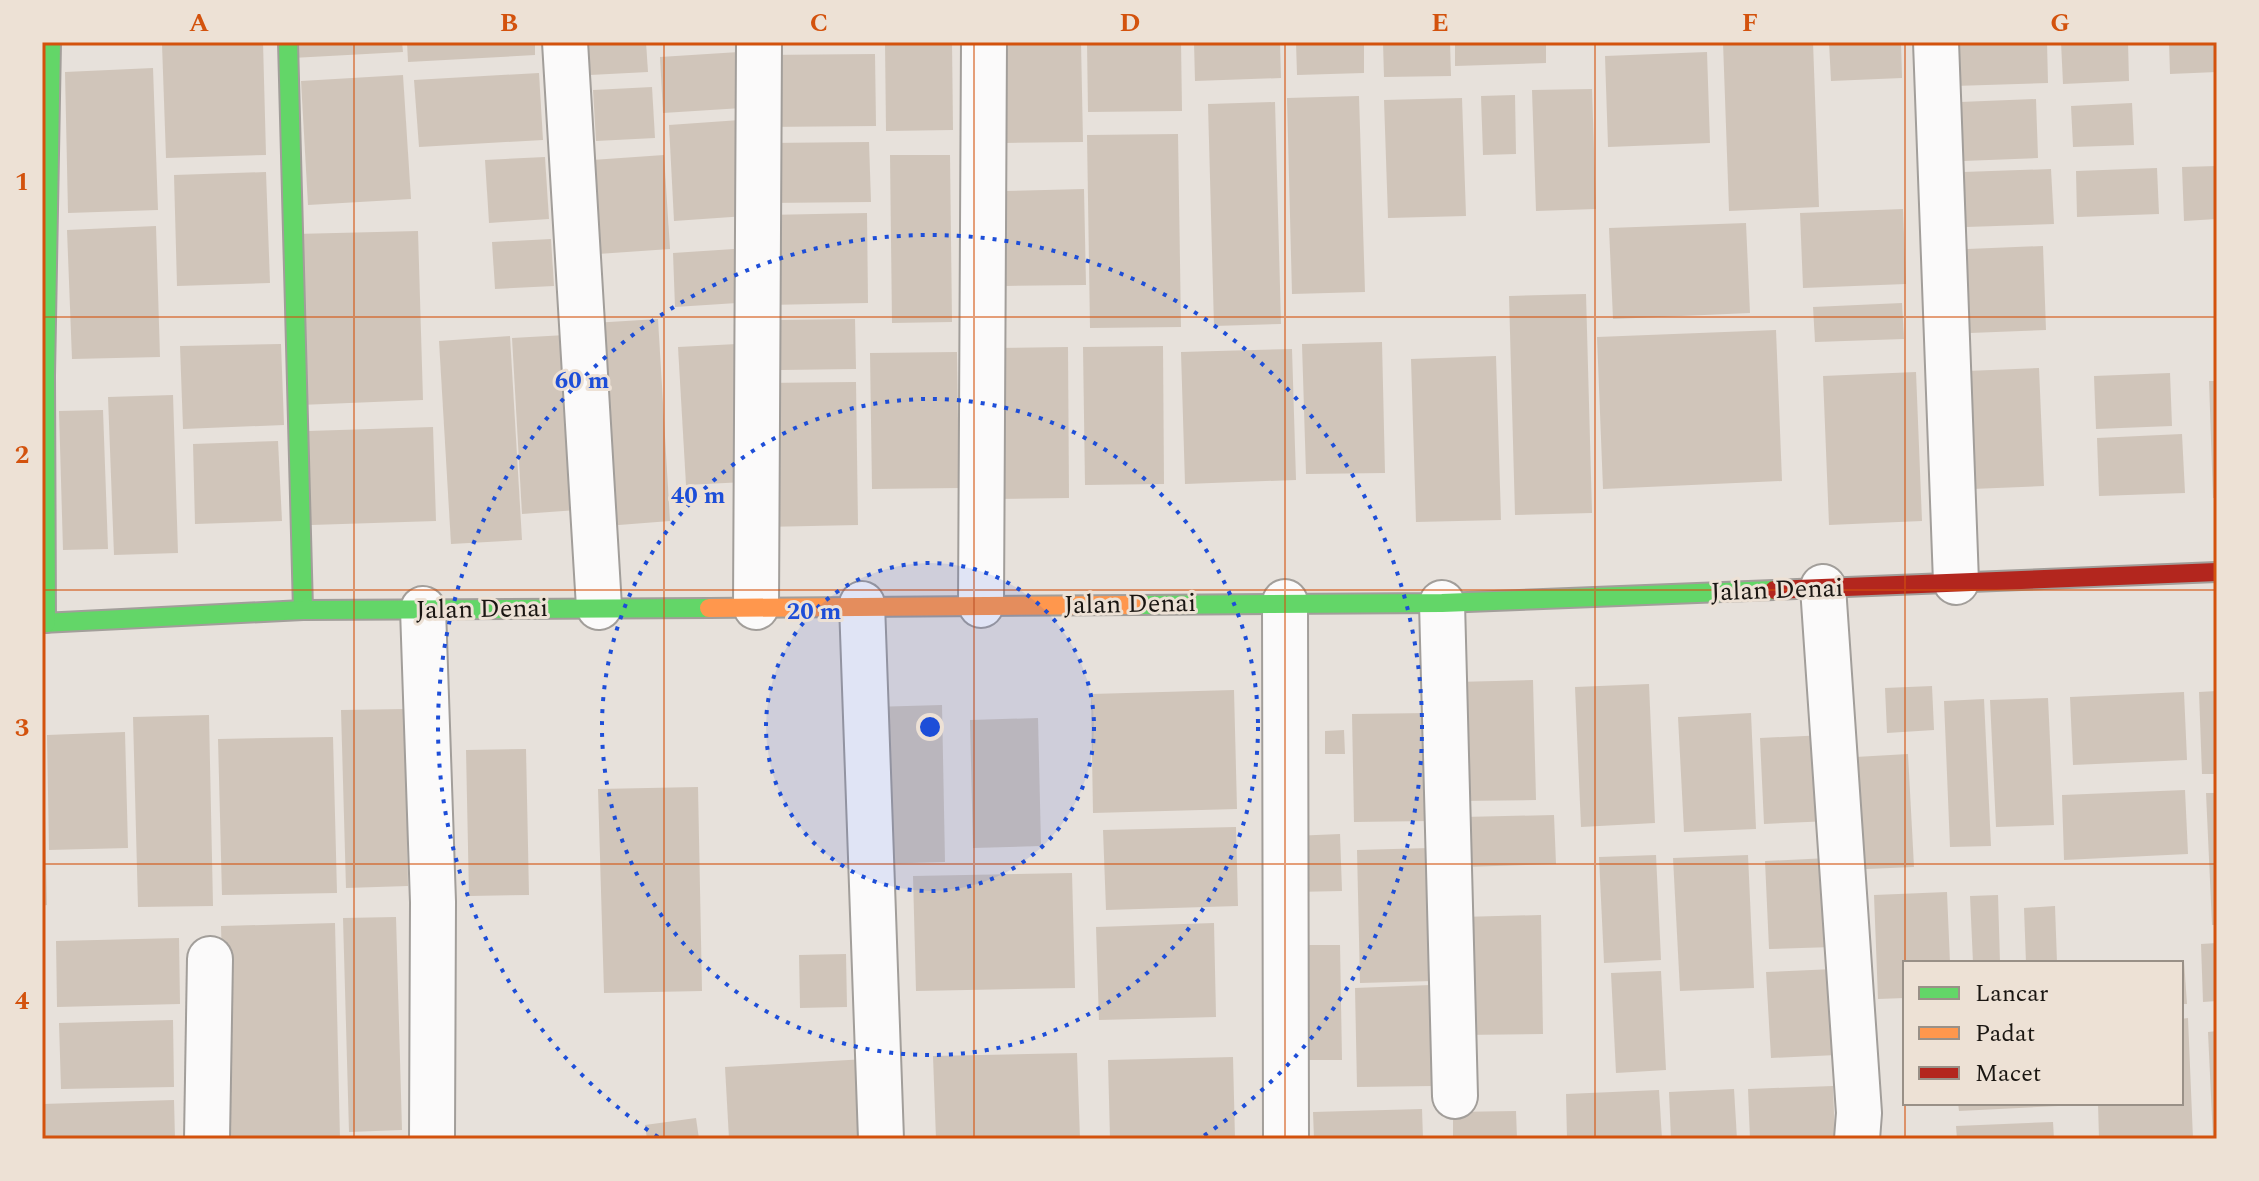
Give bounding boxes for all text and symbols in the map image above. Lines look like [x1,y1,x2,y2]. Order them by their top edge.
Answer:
text: A [189,3,209,43]
text: B [500,3,518,43]
text: C [810,3,828,43]
text: D [1120,3,1140,43]
text: E [1431,3,1449,43]
text: F [1742,3,1758,43]
text: G [2050,3,2070,43]
text: 1 [15,162,29,202]
text: 60 m [555,363,610,399]
text: 2 [15,435,29,475]
text: 40 m [671,478,726,514]
street label: Jalan Denai [1710,568,1844,612]
street label: Jalan Denai [1063,583,1197,625]
street label: Jalan Denai [415,588,549,630]
text: 20 m [787,594,842,630]
text: 3 [15,708,29,748]
centre of rings [916,713,944,741]
legend [1903,961,2183,1105]
text: Lancar [1975,976,2049,1012]
text: 4 [15,981,30,1021]
text: Padat [1975,1016,2035,1052]
text: Macet [1975,1056,2041,1092]

